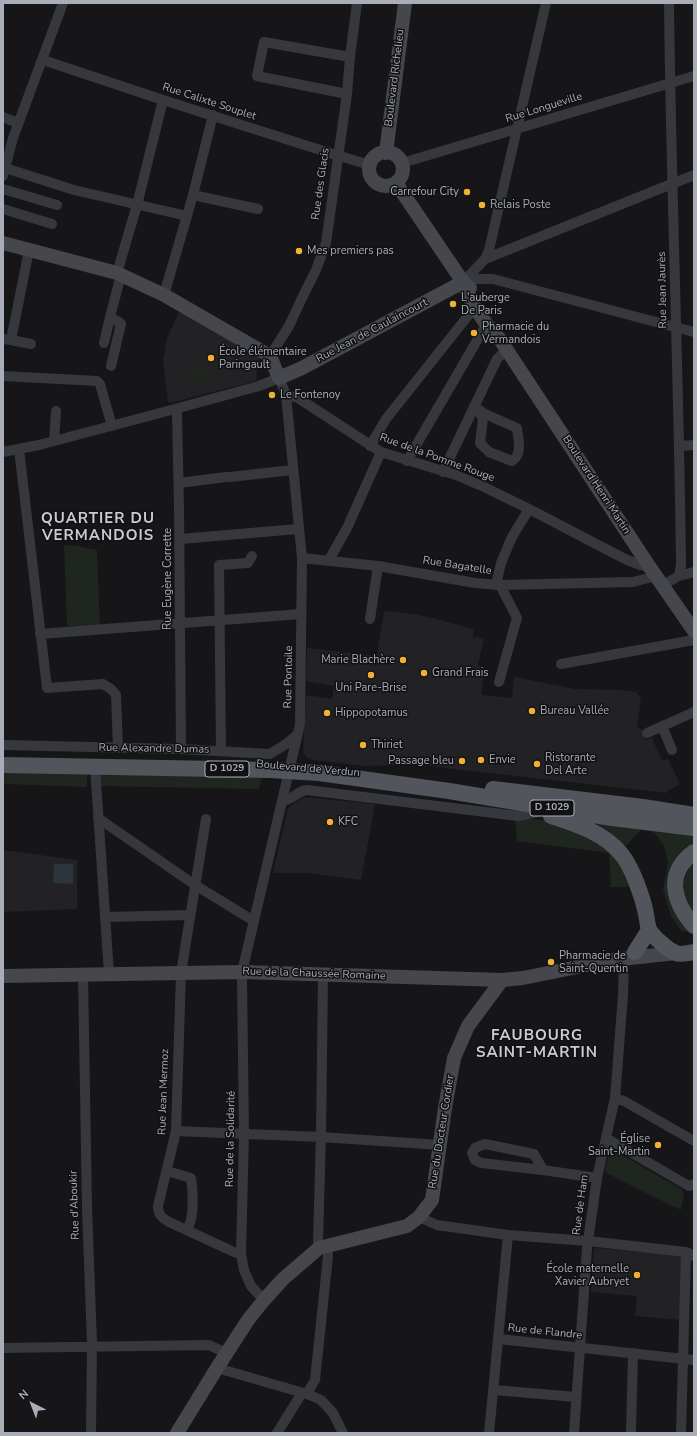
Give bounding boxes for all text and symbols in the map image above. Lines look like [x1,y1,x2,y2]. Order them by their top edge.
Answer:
street label: Boulevard Richelieu [382,28,408,128]
street label: Rue Calixte Souplet [161,81,257,123]
street label: Rue Longueville [504,90,584,126]
street label: Rue des Glacis [309,147,333,221]
place label: Carrefour City [390,185,459,199]
marker: Carrefour City [462,187,472,197]
place label: Relais Poste [490,198,551,212]
marker: Relais Poste [477,200,487,210]
place label: Mes premiers pas [307,244,394,258]
marker: Mes premiers pas [294,246,304,256]
street label: Rue Jean Jaurès [656,251,670,329]
place label: L'auberge De Paris [461,291,510,317]
street label: Rue Jean de Caulaincourt [314,296,430,366]
marker: L'auberge De Paris [448,299,458,309]
place label: Pharmacie du Vermandois [482,320,549,346]
marker: Pharmacie du Vermandois [469,328,479,338]
place label: École élémentaire Paringault [219,345,307,371]
marker: École élémentaire Paringault [206,353,216,363]
place label: Le Fontenoy [280,388,340,402]
marker: Le Fontenoy [267,390,277,400]
street label: Rue de la Pomme Rouge [378,431,496,485]
street label: Boulevard Henri Martin [559,433,633,537]
district label: QUARTIER DU VERMANDOIS [41,510,155,545]
street label: Rue Eugène Corrette [161,528,175,630]
street label: Rue Bagatelle [422,554,492,578]
street label: Rue Pontoile [282,645,296,709]
place label: Marie Blachère [321,653,395,667]
marker: Marie Blachère [398,655,408,665]
place label: Grand Frais [432,666,489,680]
marker: Grand Frais [419,668,429,678]
marker: Uni Pare-Brise [366,670,376,680]
place label: Uni Pare-Brise [335,681,407,695]
place label: Bureau Vallée [540,704,609,718]
place label: Hippopotamus [335,706,408,720]
marker: Bureau Vallée [527,706,537,716]
marker: Hippopotamus [322,708,332,718]
place label: Thiriet [371,738,403,752]
marker: Thiriet [358,740,368,750]
street label: Rue Alexandre Dumas [98,741,210,757]
place label: Ristorante Del Arte [545,751,596,777]
place label: Envie [489,753,516,767]
place label: Passage bleu [388,754,454,768]
marker: Envie [476,755,486,765]
marker: Passage bleu [457,756,467,766]
street label: Boulevard de Verdun [256,758,360,780]
marker: Ristorante Del Arte [532,759,542,769]
road number: D 1029 [205,761,249,777]
road number: D 1029 [530,800,574,816]
place label: KFC [338,815,358,829]
marker: KFC [325,817,335,827]
place label: Pharmacie de Saint-Quentin [559,949,628,975]
marker: Pharmacie de Saint-Quentin [546,957,556,967]
street label: Rue de la Chaussée Romaine [242,965,386,983]
district label: FAUBOURG SAINT-MARTIN [476,1027,598,1062]
street label: Rue Jean Mermoz [156,1049,172,1135]
street label: Rue du Docteur Cordier [426,1074,458,1190]
street label: Rue de la Solidarité [224,1091,238,1187]
place label: Église Saint-Martin [588,1132,650,1158]
marker: Église Saint-Martin [653,1140,663,1150]
street label: Rue d'Aboukir [67,1170,83,1240]
street label: Rue de Ham [570,1174,592,1236]
place label: École maternelle Xavier Aubryet [546,1262,629,1288]
marker: École maternelle Xavier Aubryet [632,1270,642,1280]
street label: Rue de Flandre [507,1322,583,1342]
north arrow [12,1384,52,1424]
text: N [16,1386,32,1403]

